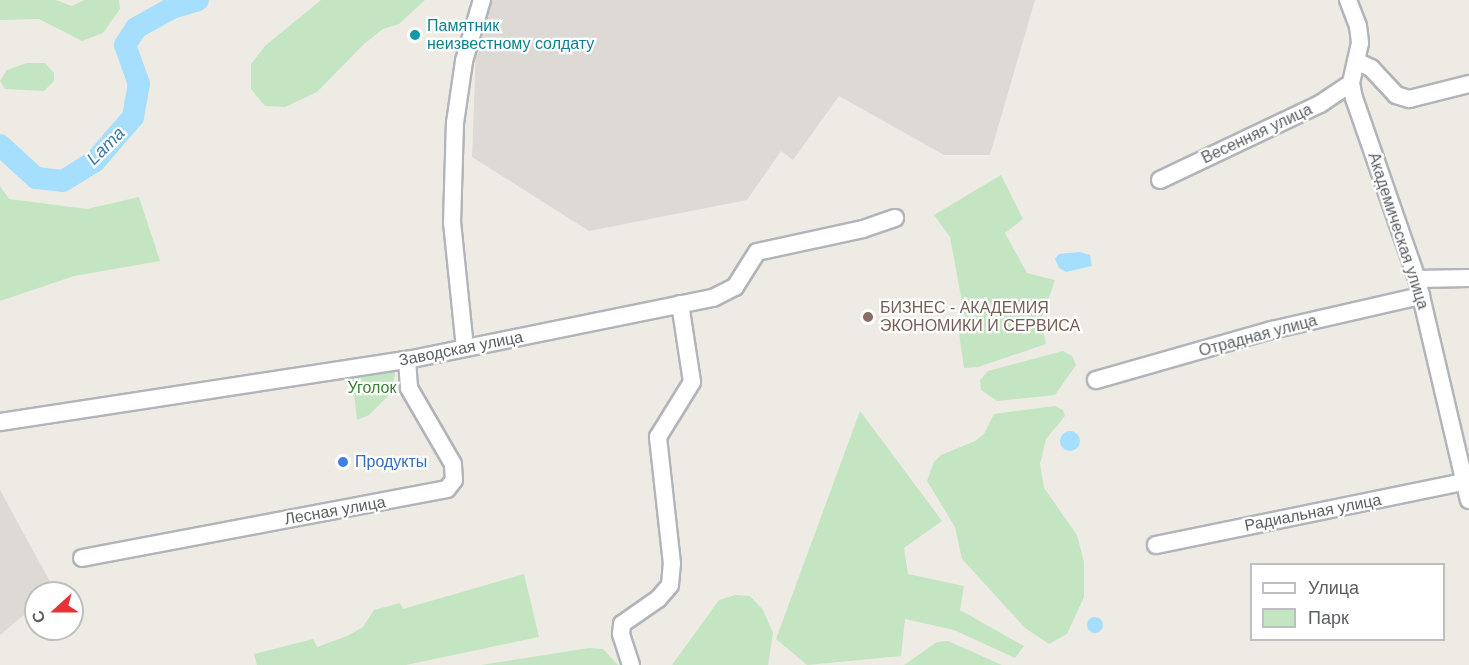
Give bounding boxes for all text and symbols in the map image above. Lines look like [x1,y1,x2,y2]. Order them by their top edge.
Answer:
place label: Памятник неизвестному солдату [427,16,594,54]
marker: Памятник неизвестному солдату [408,28,422,42]
street label: Весенняя улица [1199,100,1315,168]
water label: Lama [82,122,130,170]
street label: Академическая улица [1364,150,1432,312]
place label: БИЗНЕС - АКАДЕМИЯ ЭКОНОМИКИ И СЕРВИСА [880,298,1080,336]
marker: БИЗНЕС - АКАДЕМИЯ ЭКОНОМИКИ И СЕРВИСА [861,310,875,324]
street label: Отрадная улица [1197,311,1319,361]
street label: Заводская улица [397,328,525,370]
park label: Уголок [348,378,396,398]
place label: Продукты [355,452,427,472]
marker: Продукты [336,455,350,469]
street label: Радиальная улица [1243,490,1383,536]
street label: Лесная улица [283,493,387,529]
legend [1250,563,1445,641]
text: Улица [1308,578,1359,598]
north arrow [24,581,84,641]
text: С [29,608,49,625]
text: Парк [1308,608,1349,628]

